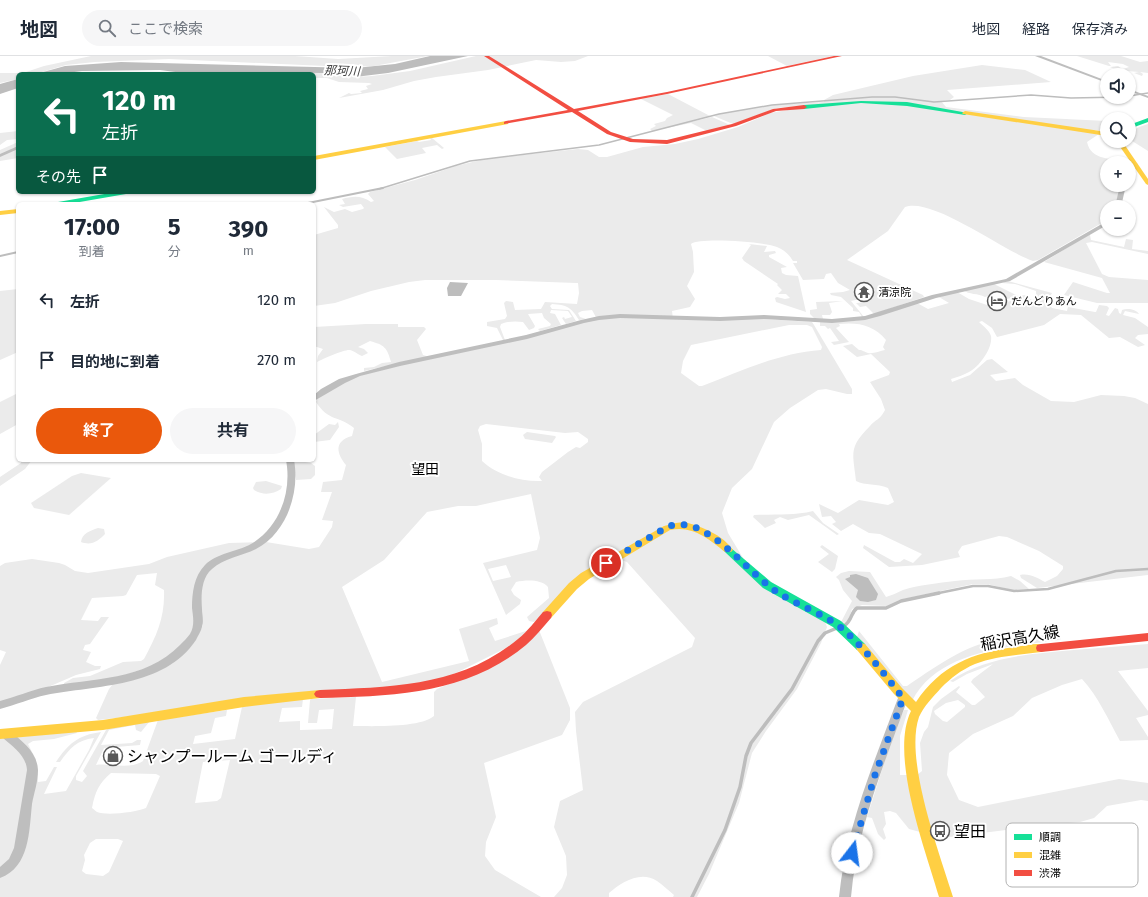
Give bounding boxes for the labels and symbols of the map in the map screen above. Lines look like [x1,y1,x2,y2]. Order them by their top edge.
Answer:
water label: 那珂川 [324,63,362,79]
temple icon: 清涼院 [853,281,875,303]
place label: 清涼院 [878,286,911,299]
hotel icon: だんどりあん [986,290,1008,312]
place label: だんどりあん [1011,295,1077,308]
district label: 望田 [411,461,439,478]
pin [589,546,623,580]
street label: 稲沢高久線 [979,622,1061,654]
shop icon: シャンプールーム ゴールディ [102,745,124,767]
place label: シャンプールーム ゴールディ [127,747,337,766]
bus stop icon: 望田 [929,820,951,842]
place label: 望田 [954,822,986,841]
legend [1006,823,1138,887]
text: 順調 [1039,831,1061,844]
position arrow [831,832,873,874]
text: 混雑 [1039,849,1061,862]
text: 渋滞 [1039,867,1061,880]

